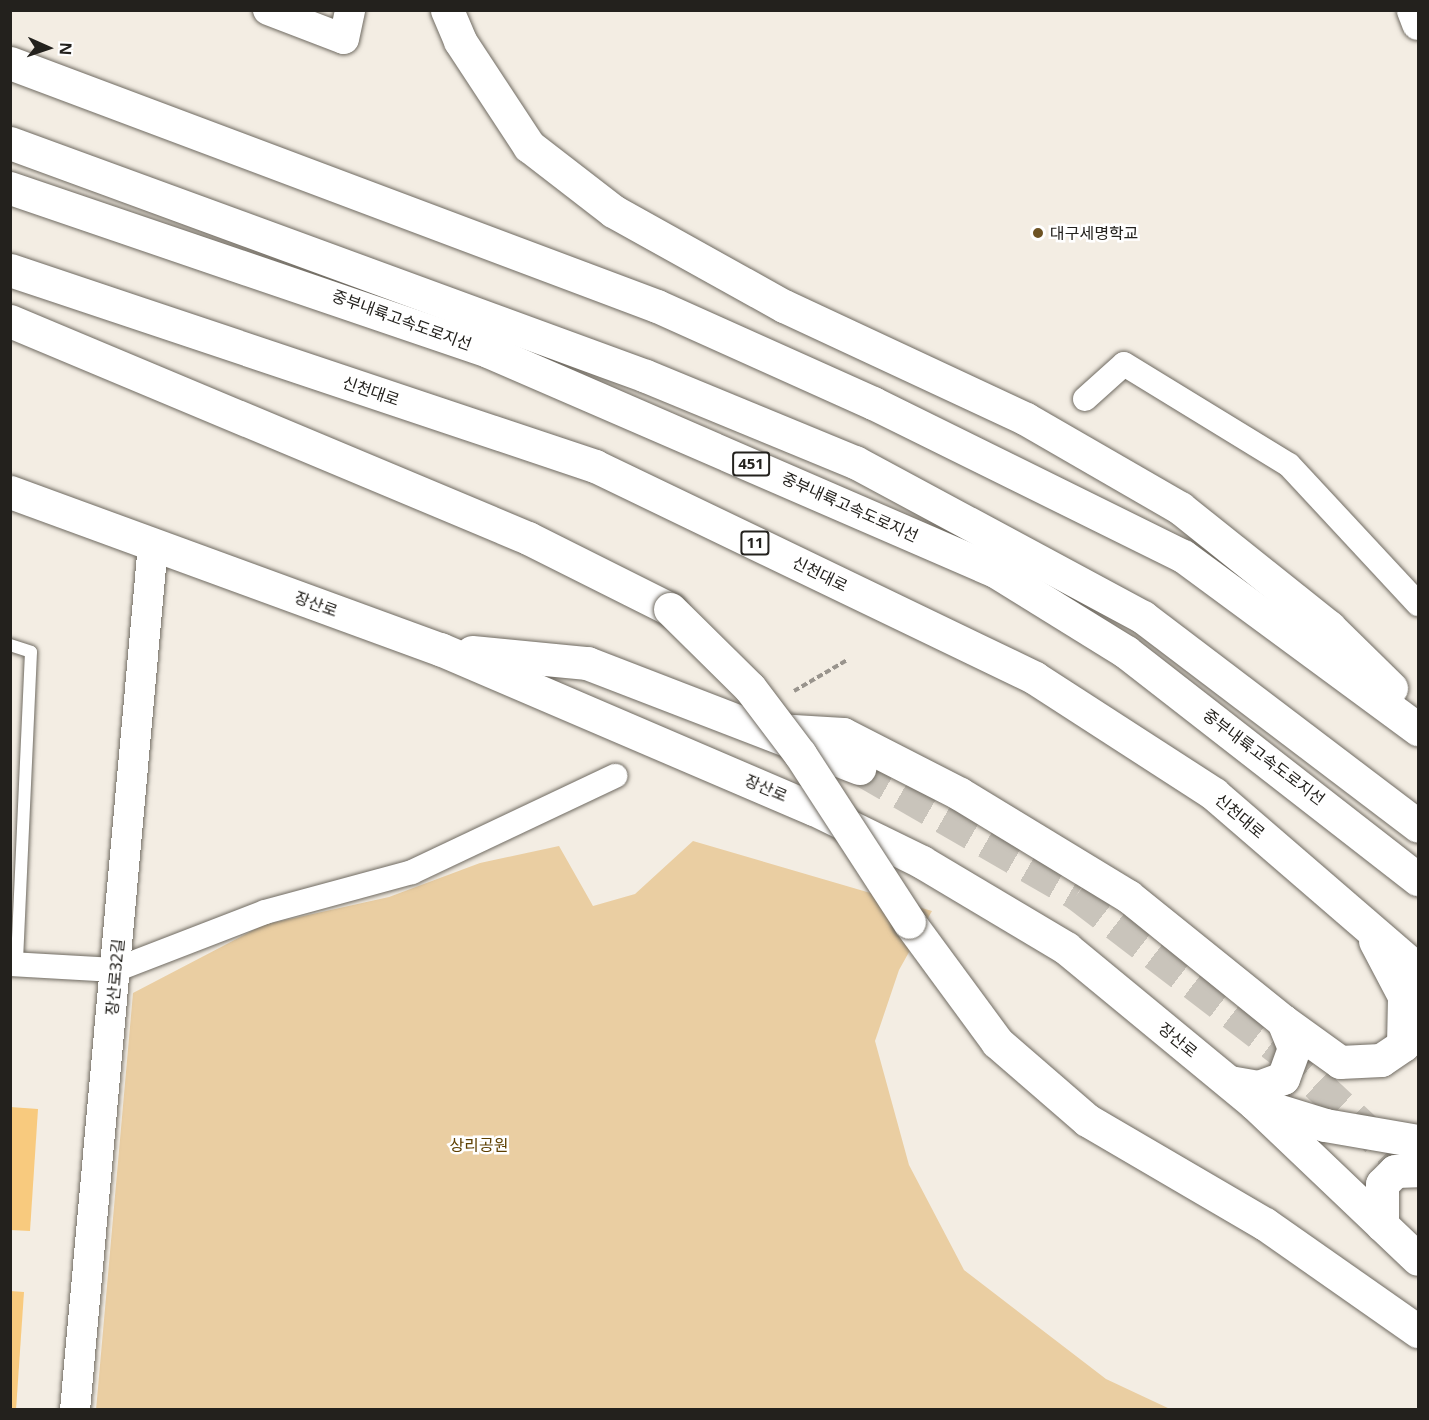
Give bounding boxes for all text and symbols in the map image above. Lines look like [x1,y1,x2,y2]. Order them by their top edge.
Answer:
north arrow [18,18,78,78]
text: N [55,42,77,56]
place label: 대구세명학교 [1050,223,1138,243]
marker: 대구세명학교 [1031,226,1045,240]
street label: 중부내륙고속도로지선 [330,286,474,354]
street label: 신천대로 [340,372,402,410]
road number: 451 [732,452,771,476]
street label: 중부내륙고속도로지선 [779,468,921,546]
road number: 11 [740,531,770,555]
street label: 신천대로 [789,552,851,596]
street label: 장산로 [292,587,340,621]
street label: 중부내륙고속도로지선 [1199,705,1329,809]
street label: 장산로 [742,771,790,805]
street label: 신천대로 [1211,790,1269,842]
street label: 장산로32길 [102,938,128,1016]
street label: 장산로 [1155,1019,1201,1061]
park label: 상리공원 [450,1135,508,1155]

